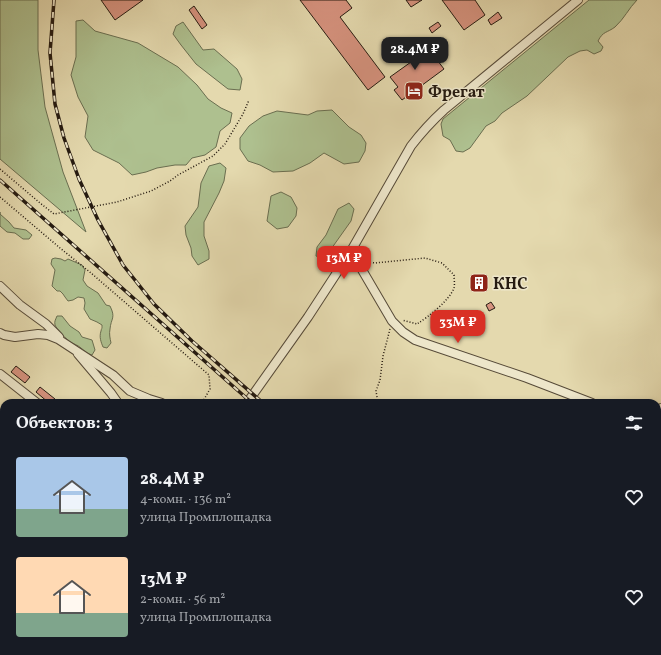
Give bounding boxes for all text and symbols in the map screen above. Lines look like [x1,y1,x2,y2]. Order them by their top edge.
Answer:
pin: 28.4M ₽ [378,37,452,71]
text: 28.4M ₽ [390,41,440,59]
hotel icon: Фрегат [403,80,425,102]
place label: Фрегат [428,82,485,104]
pin: 13M ₽ [316,246,372,280]
text: 13M ₽ [326,250,362,268]
building icon: КНС [468,272,490,294]
place label: КНС [493,274,527,296]
pin: 33M ₽ [430,310,486,344]
text: 33M ₽ [439,314,477,332]
text: Объектов: 3 [16,412,113,435]
icon: filters [623,412,645,434]
text: 28.4M ₽ [140,468,204,491]
icon: home [48,473,96,521]
icon: heart [623,486,645,508]
text: 4-комн. · 136 m² [140,491,231,509]
text: улица Промплощадка [140,509,272,527]
text: 13M ₽ [140,568,187,591]
icon: home [48,573,96,621]
icon: heart [623,586,645,608]
text: 2-комн. · 56 m² [140,591,225,609]
text: улица Промплощадка [140,609,272,627]

